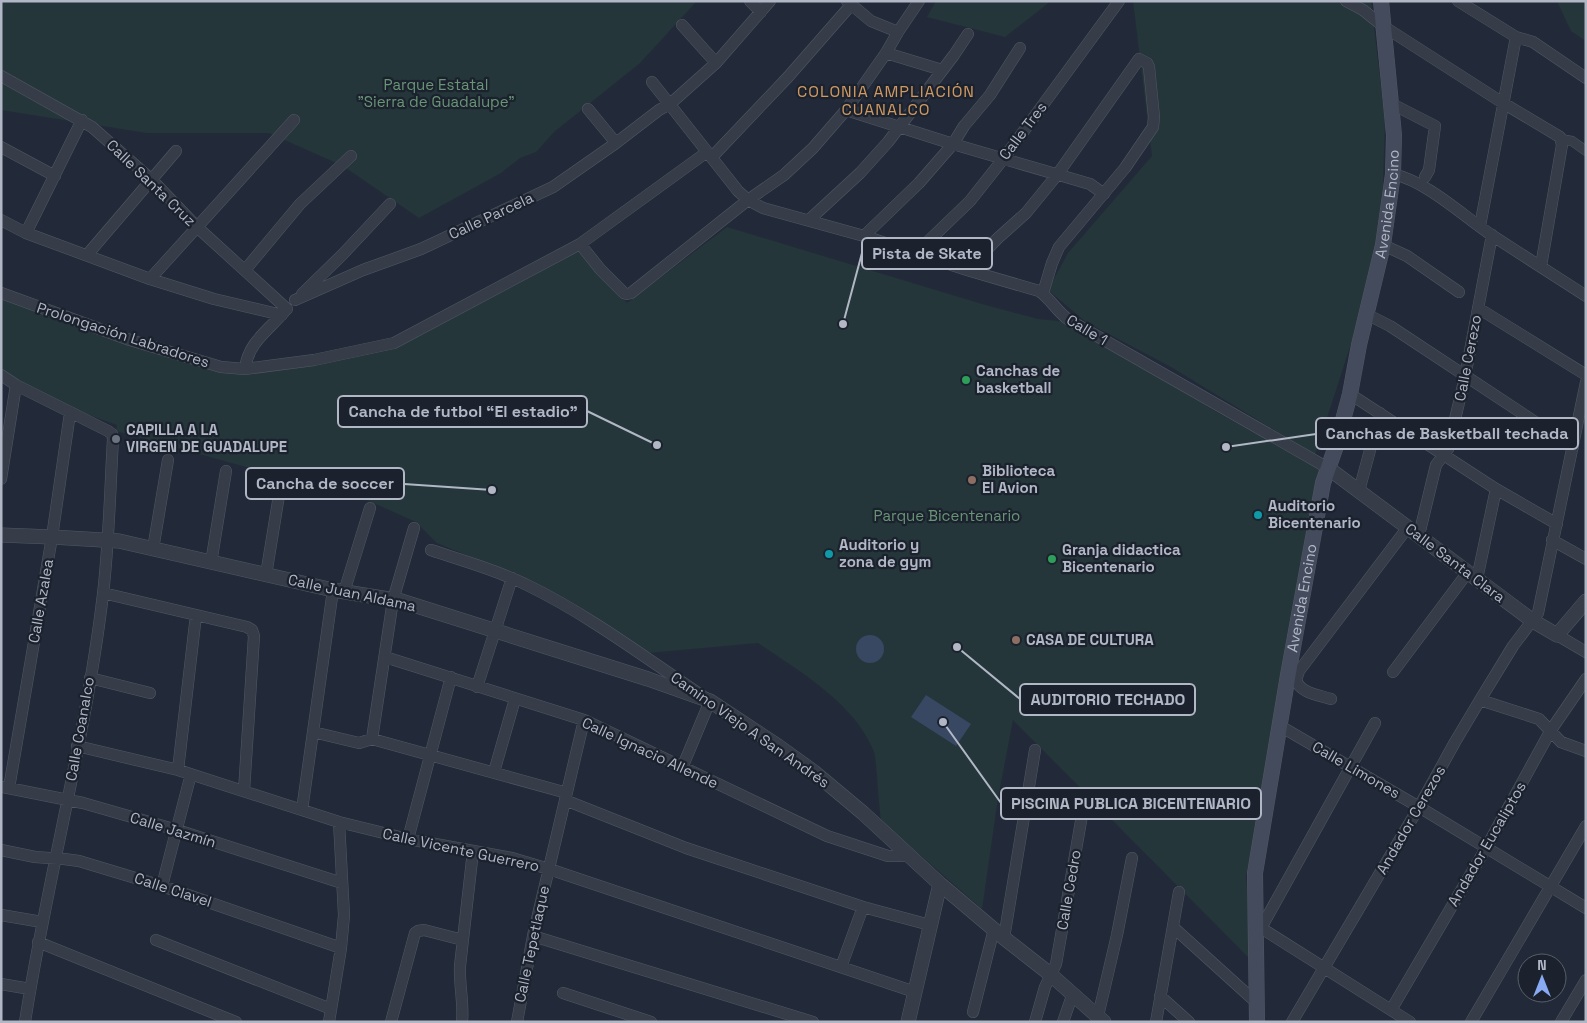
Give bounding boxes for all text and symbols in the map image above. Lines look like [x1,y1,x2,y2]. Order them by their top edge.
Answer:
park label: Parque Estatal "Sierra de Guadalupe" [357,75,515,111]
district label: COLONIA AMPLIACIÓN CUANALCO [797,81,975,120]
street label: Calle Tres [995,98,1051,163]
street label: Calle Santa Cruz [103,135,200,230]
street label: Avenida Encino [1370,149,1403,260]
street label: Calle Parcela [445,187,537,243]
callout: Pista de Skate [862,238,992,269]
text: Pista de Skate [872,243,982,264]
street label: Prolongación Labradores [35,298,212,371]
street label: Calle 1 [1063,310,1111,349]
street label: Calle Cerezo [1450,313,1485,403]
place label: Canchas de basketball [976,361,1060,397]
marker: Canchas de basketball [960,374,972,386]
callout: Cancha de futbol “El estadio” [338,396,587,427]
text: Cancha de futbol “El estadio” [348,401,578,422]
callout: Canchas de Basketball techada [1316,418,1578,449]
place label: CAPILLA A LA VIRGEN DE GUADALUPE [126,420,287,456]
text: Canchas de Basketball techada [1326,423,1568,444]
marker: CAPILLA A LA VIRGEN DE GUADALUPE [110,433,122,445]
place label: Biblioteca El Avion [982,461,1055,497]
callout: Cancha de soccer [246,468,404,499]
text: Cancha de soccer [256,473,394,494]
marker: Biblioteca El Avion [966,474,978,486]
place label: Auditorio Bicentenario [1268,496,1361,532]
park label: Parque Bicentenario [874,506,1020,525]
marker: Auditorio Bicentenario [1252,509,1264,521]
street label: Calle Santa Clara [1401,519,1509,607]
place label: Auditorio y zona de gym [839,535,931,571]
place label: Granja didactica Bicentenario [1062,540,1181,576]
street label: Avenida Encino [1282,542,1321,654]
marker: Auditorio y zona de gym [823,548,835,560]
marker: Granja didactica Bicentenario [1046,553,1058,565]
street label: Calle Azalea [24,557,57,645]
street label: Calle Juan Aldama [286,570,418,615]
place label: CASA DE CULTURA [1026,630,1154,649]
marker: CASA DE CULTURA [1010,634,1022,646]
street label: Camino Viejo A San Andrés [667,667,833,792]
street label: Calle Coanalco [61,675,98,783]
callout: AUDITORIO TECHADO [1020,684,1195,715]
text: AUDITORIO TECHADO [1031,689,1186,710]
street label: Calle Ignacio Allende [579,713,722,793]
street label: Calle Limones [1309,737,1404,802]
street label: Andador Cerezos [1372,762,1449,877]
street label: Andador Eucaliptos [1443,778,1530,910]
callout: PISCINA PUBLICA BICENTENARIO [1001,788,1261,819]
text: PISCINA PUBLICA BICENTENARIO [1011,793,1251,814]
street label: Calle Jazmín [128,807,219,852]
street label: Calle Vicente Guerrero [381,824,541,875]
street label: Calle Cedro [1052,848,1085,932]
street label: Calle Clavel [132,868,214,911]
street label: Calle Tepetlaque [510,884,553,1004]
north arrow [1517,953,1567,1003]
text: N [1537,956,1547,974]

